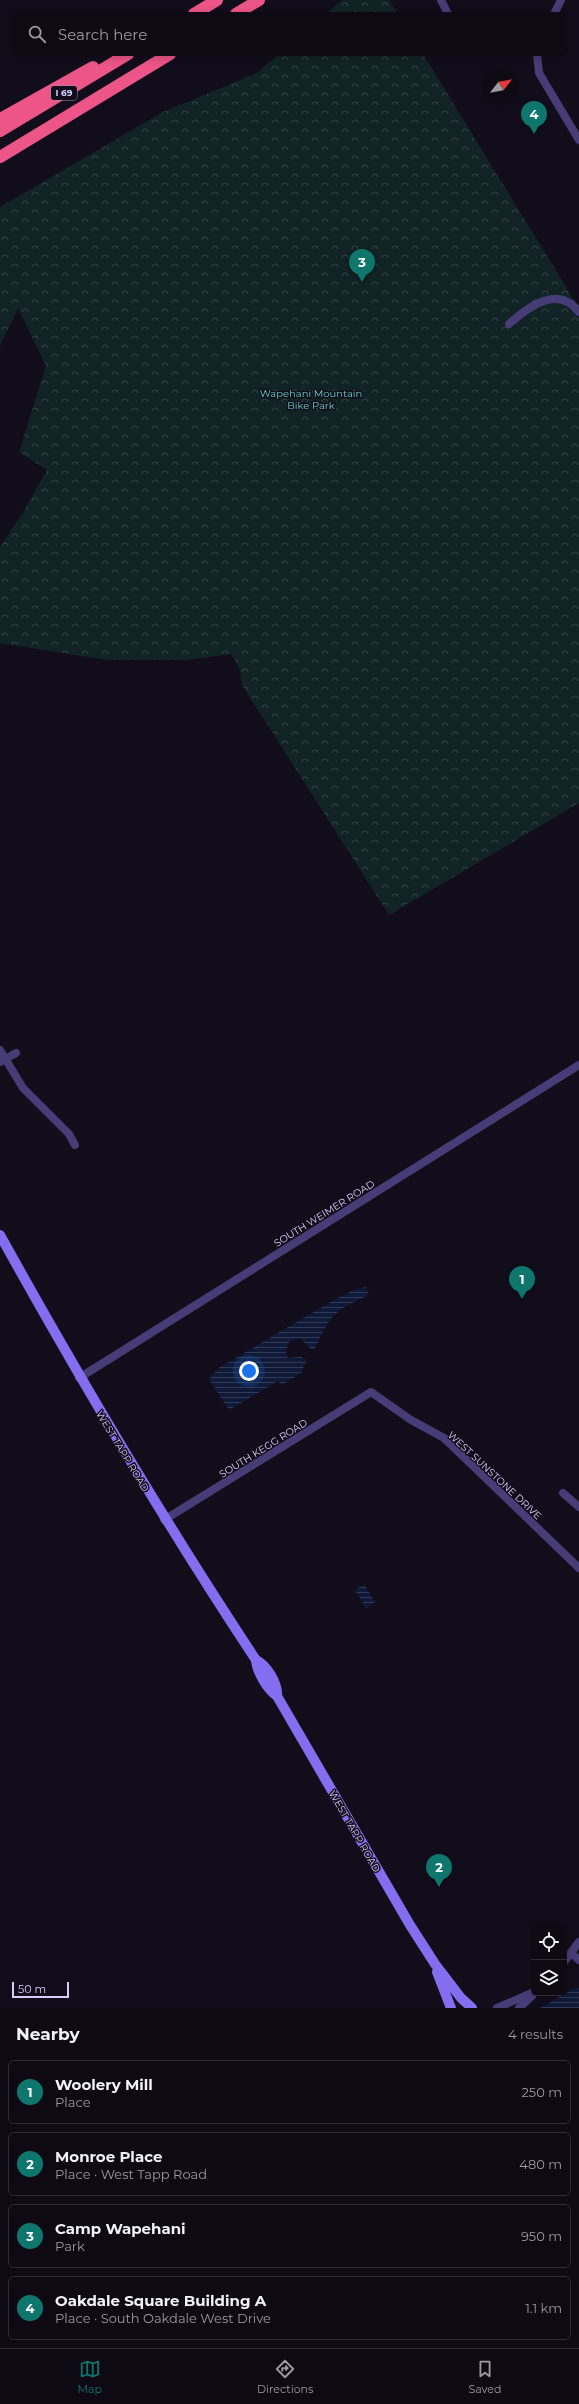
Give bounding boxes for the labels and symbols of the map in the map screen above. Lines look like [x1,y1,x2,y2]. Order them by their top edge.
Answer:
north arrow [483,68,519,104]
road number: I 69 [51,86,77,100]
pin: 4 [521,101,547,134]
pin: 3 [349,249,375,282]
park label: Wapehani Mountain Bike Park [260,387,362,412]
street label: SOUTH WEIMER ROAD [271,1177,377,1250]
pin: 1 [509,1266,535,1299]
your location [239,1361,259,1381]
street label: WEST TAPP ROAD [93,1408,152,1494]
street label: SOUTH KEGG ROAD [217,1416,310,1481]
street label: WEST SUNSTONE DRIVE [445,1428,545,1522]
street label: WEST TAPP ROAD [326,1788,383,1875]
pin: 2 [426,1854,452,1887]
scale bar [12,1980,69,1999]

